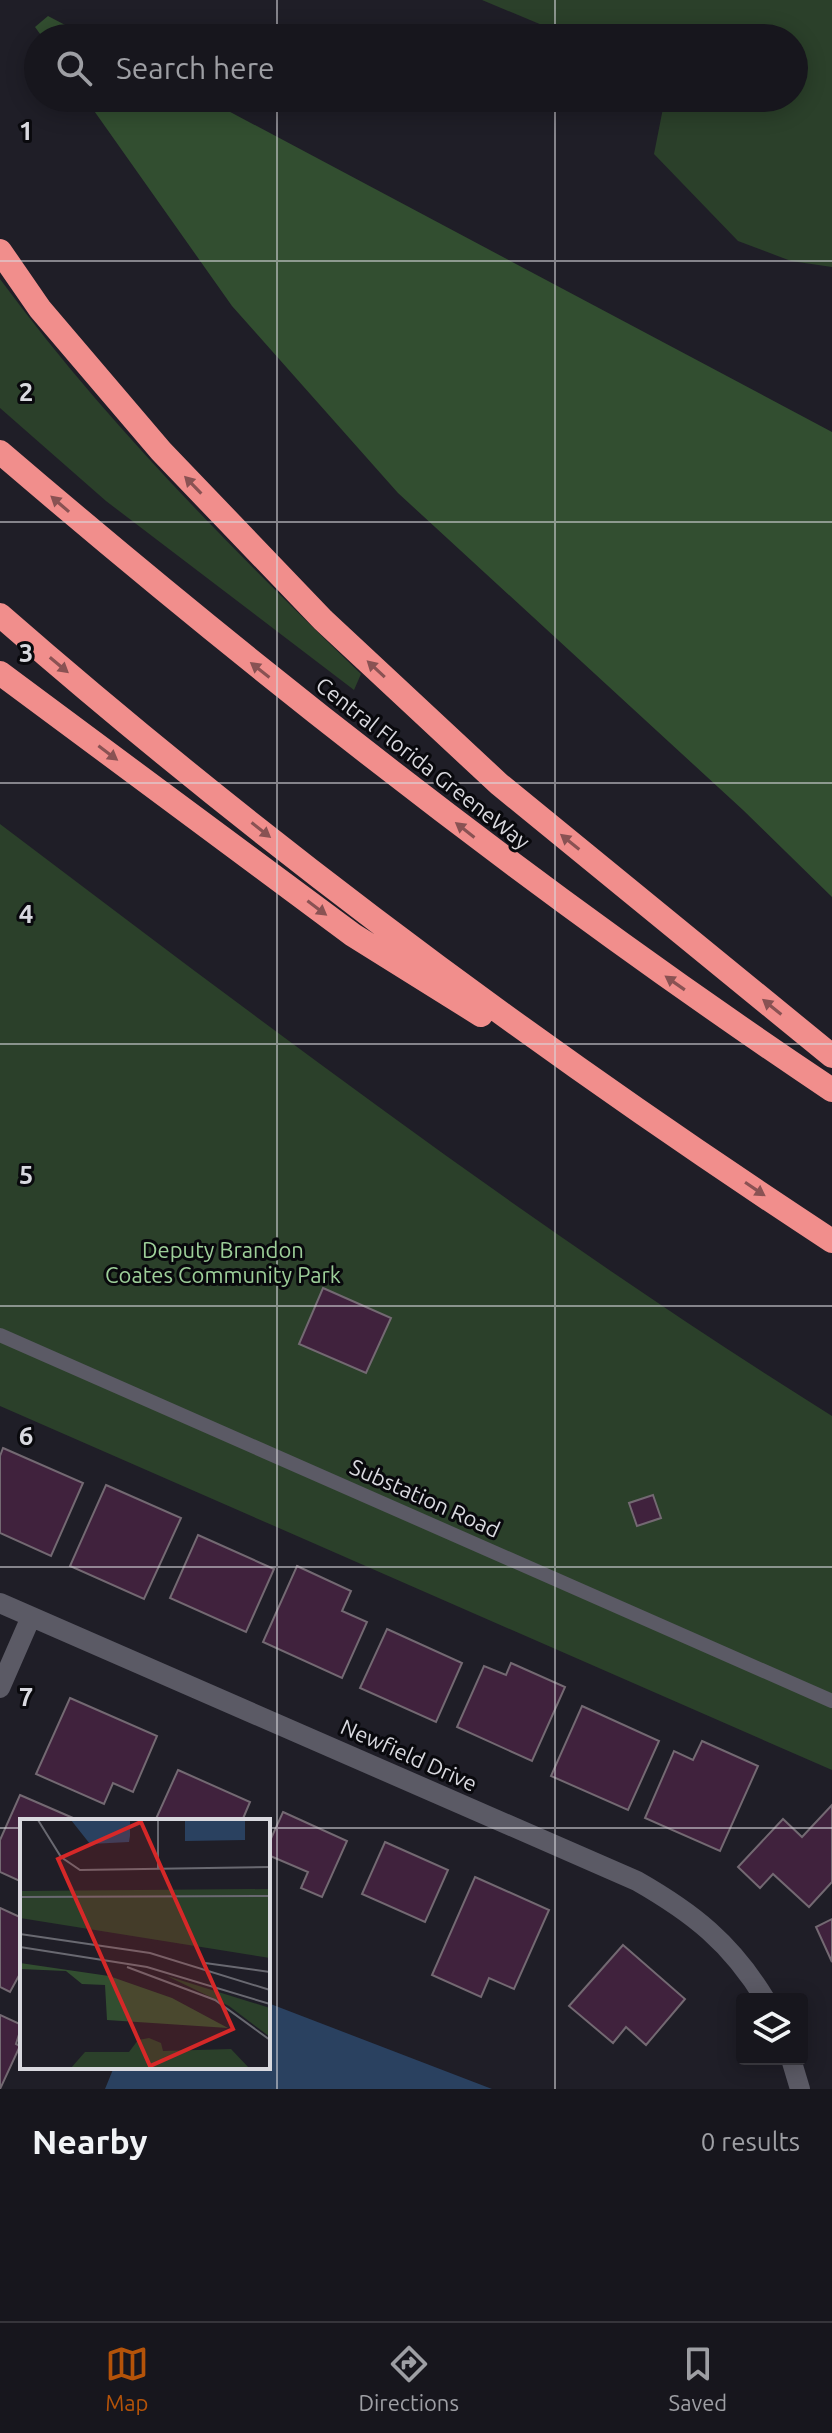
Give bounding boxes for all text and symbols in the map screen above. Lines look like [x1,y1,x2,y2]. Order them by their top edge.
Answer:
search box [24,24,808,112]
icon: search [52,46,96,90]
text: Search here [116,51,275,85]
text: 1 [19,116,33,145]
text: 2 [19,377,33,406]
one-way arrow [185,476,203,495]
one-way arrow [51,496,71,513]
text: 3 [19,638,33,667]
one-way arrow [49,656,69,673]
one-way arrow [367,661,386,679]
one-way arrow [250,662,270,679]
street label: Central Florida GreeneWay [312,671,535,854]
one-way arrow [97,744,118,760]
one-way arrow [251,821,271,837]
one-way arrow [455,822,475,838]
one-way arrow [561,834,581,851]
text: 4 [19,899,33,928]
one-way arrow [306,899,327,915]
one-way arrow [665,976,686,991]
one-way arrow [762,999,782,1016]
text: 5 [19,1160,33,1189]
one-way arrow [744,1181,766,1196]
park label: Deputy Brandon Coates Community Park [105,1237,341,1287]
text: 6 [19,1421,33,1450]
street label: Substation Road [346,1453,504,1542]
text: 7 [19,1682,33,1711]
street label: Newfield Drive [337,1713,481,1796]
inset map [20,1819,270,2069]
map controls [736,1993,808,2065]
button: layers [736,1993,808,2065]
text: Nearby [32,2122,147,2160]
text: 0 results [701,2127,800,2156]
tab: Map [105,2342,149,2415]
tab: Directions [358,2342,459,2415]
tab: Saved [669,2342,727,2415]

